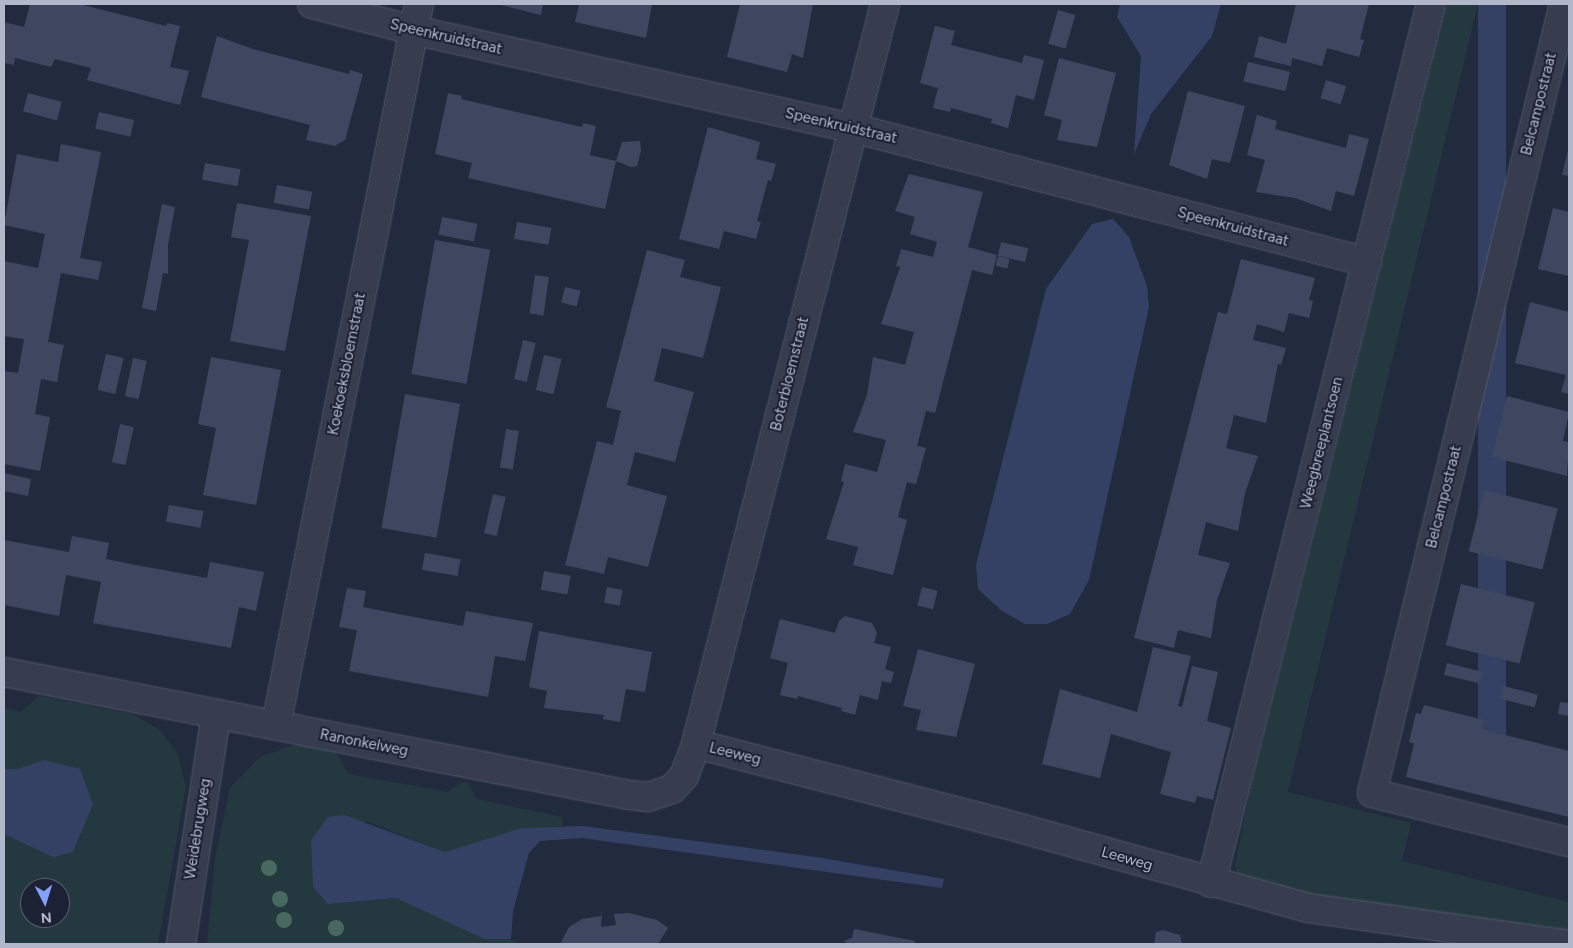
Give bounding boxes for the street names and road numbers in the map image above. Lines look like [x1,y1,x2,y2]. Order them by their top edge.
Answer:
street label: Speenkruidstraat [388,15,504,59]
street label: Belcampostraat [1518,51,1560,157]
street label: Speenkruidstraat [783,104,899,148]
street label: Speenkruidstraat [1175,203,1291,251]
street label: Koekoeksbloemstraat [324,291,370,437]
street label: Boterbloemstraat [767,315,813,433]
street label: Weegbreeplantsoen [1297,375,1347,511]
street label: Belcampostraat [1423,444,1465,550]
street label: Ranonkelweg [318,726,410,760]
street label: Leeweg [707,739,763,769]
street label: Weidebrugweg [181,777,215,881]
street label: Leeweg [1099,843,1155,875]

